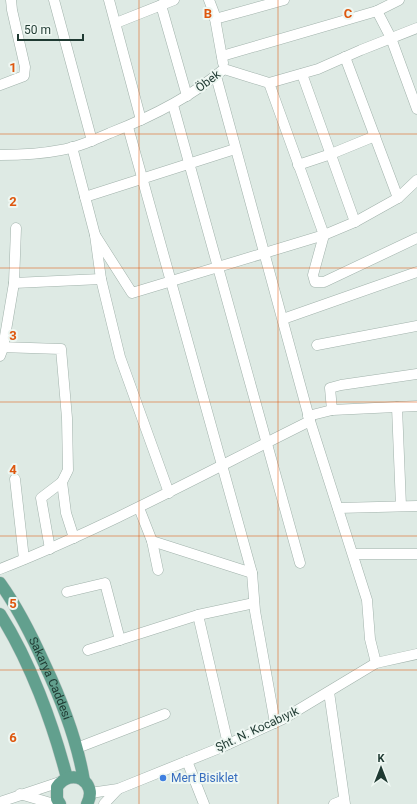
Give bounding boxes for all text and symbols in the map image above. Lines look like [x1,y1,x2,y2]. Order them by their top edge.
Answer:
text: B [204,6,212,21]
text: C [344,6,353,21]
scale bar [18,16,83,42]
text: 50 m [24,23,51,37]
text: 1 [9,60,17,75]
street label: Öbek [192,66,224,95]
text: 2 [9,194,17,209]
text: 3 [9,328,17,343]
text: 4 [9,462,17,477]
text: 5 [9,596,17,611]
street label: Sakarya Caddesi [26,635,74,722]
street label: Şht. N. Kocabıyık [213,703,302,754]
text: 6 [9,730,17,745]
north arrow [361,748,401,788]
text: K [378,752,386,765]
place label: Mert Bisiklet [171,771,238,785]
marker: Mert Bisiklet [158,773,168,783]

